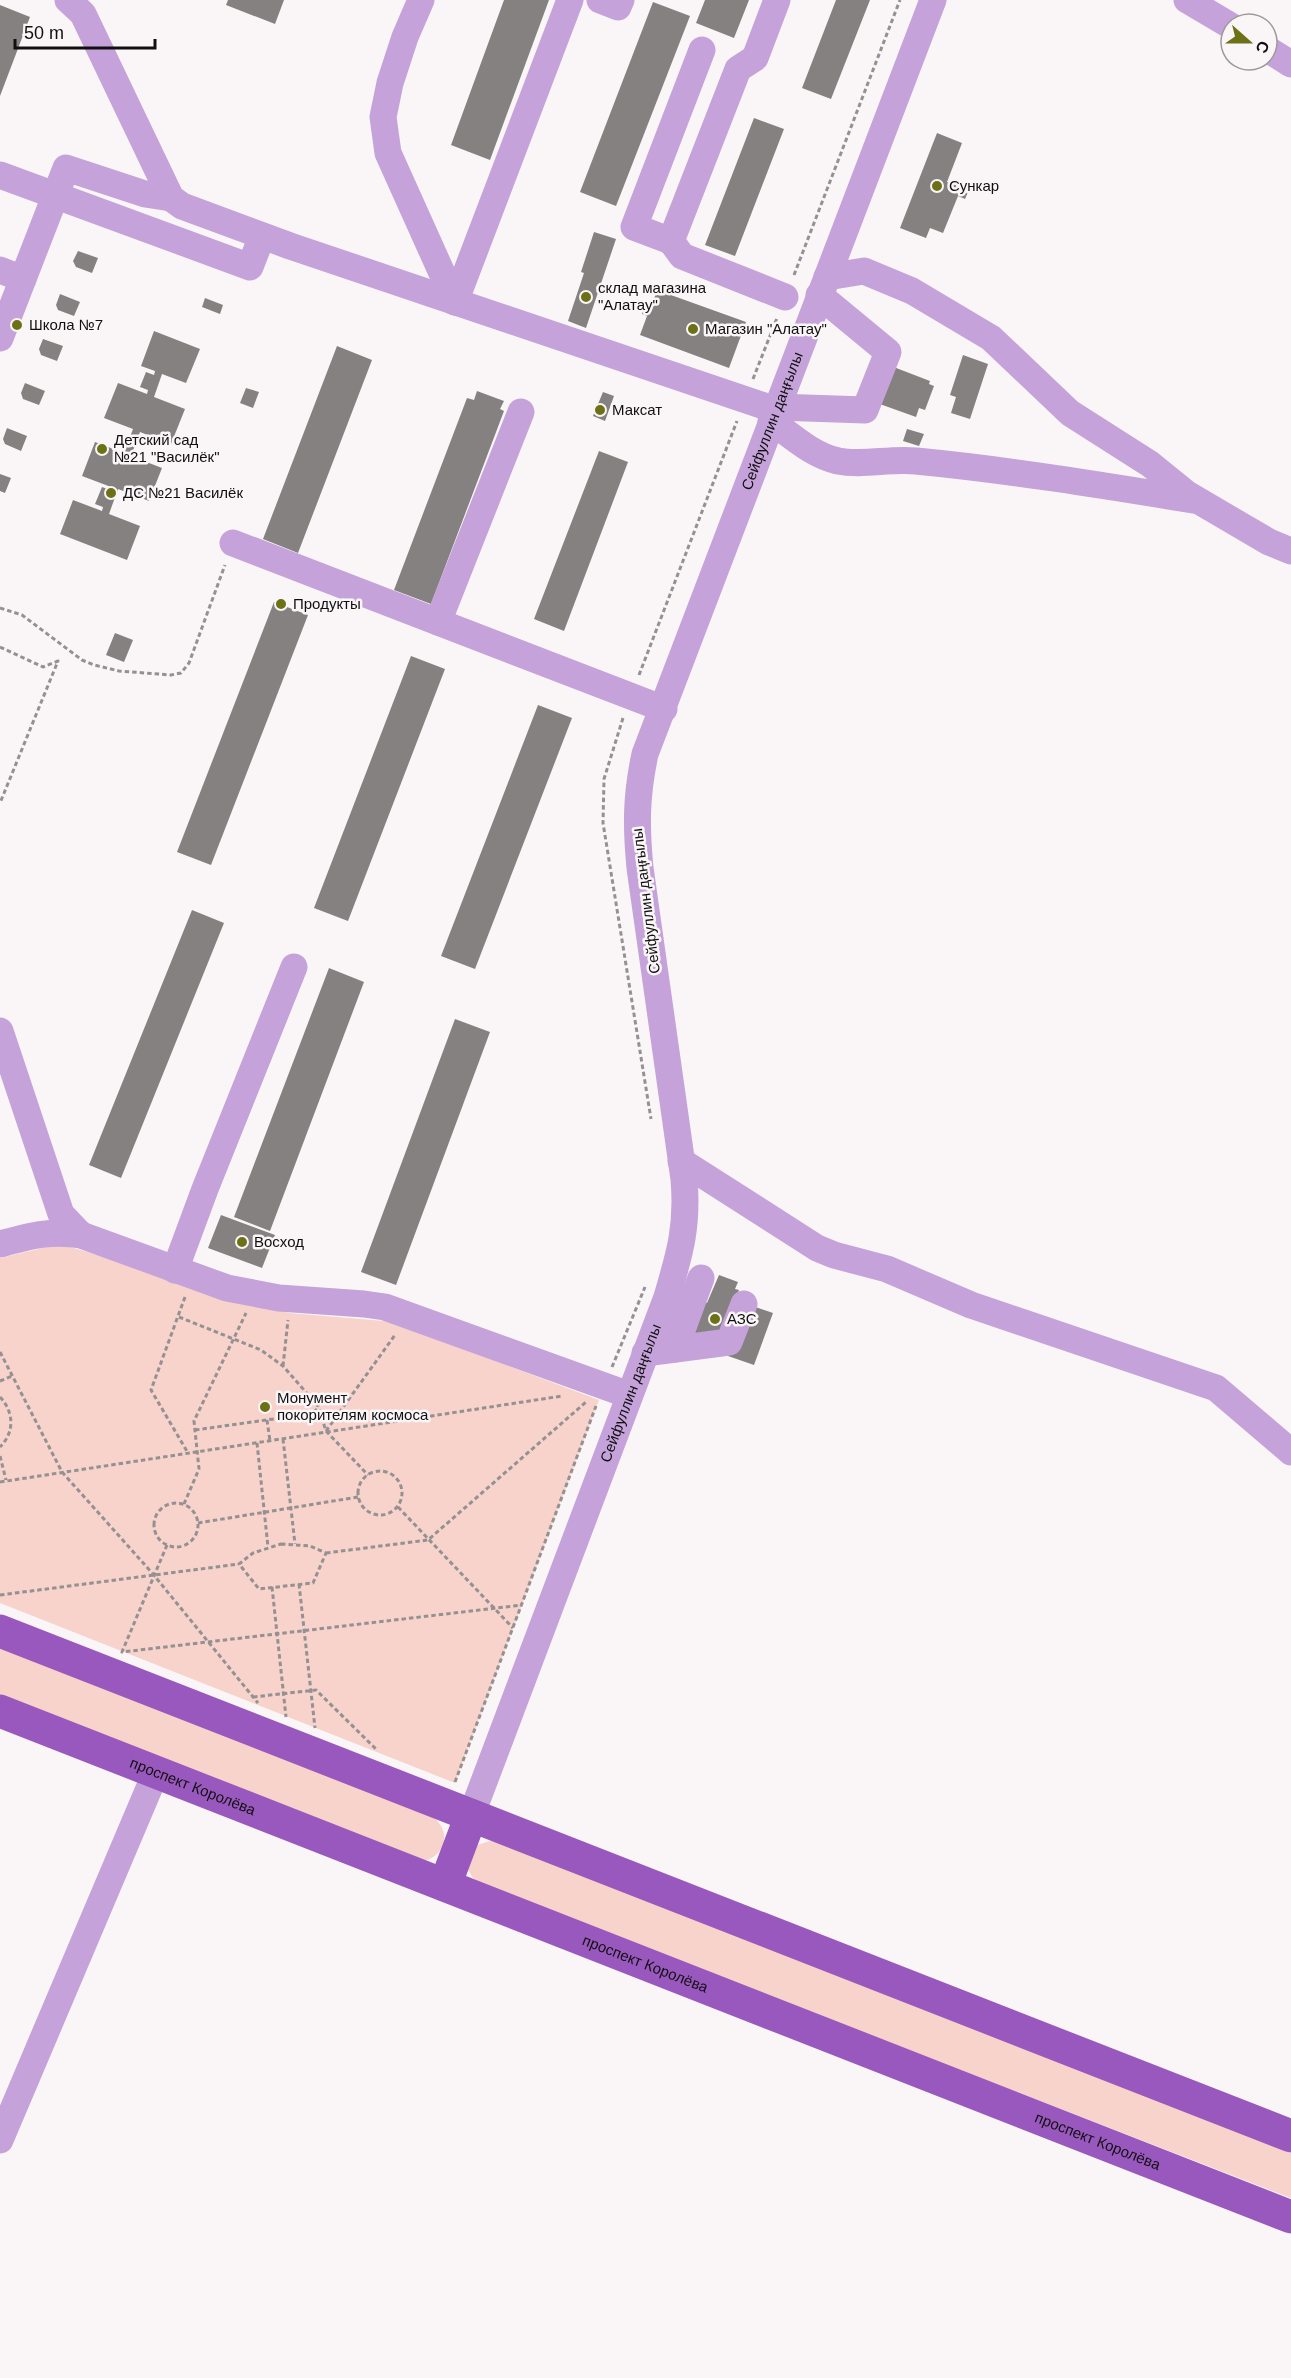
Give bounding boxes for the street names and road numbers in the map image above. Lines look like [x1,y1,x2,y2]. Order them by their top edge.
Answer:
street label: Сейфуллин даңғылы [738,349,806,492]
street label: Сейфуллин даңғылы [628,827,663,975]
street label: Сейфуллин даңғылы [596,1321,664,1465]
street label: проспект Королёва [128,1754,259,1819]
street label: проспект Королёва [580,1931,711,1996]
street label: проспект Королёва [1033,2109,1164,2173]

